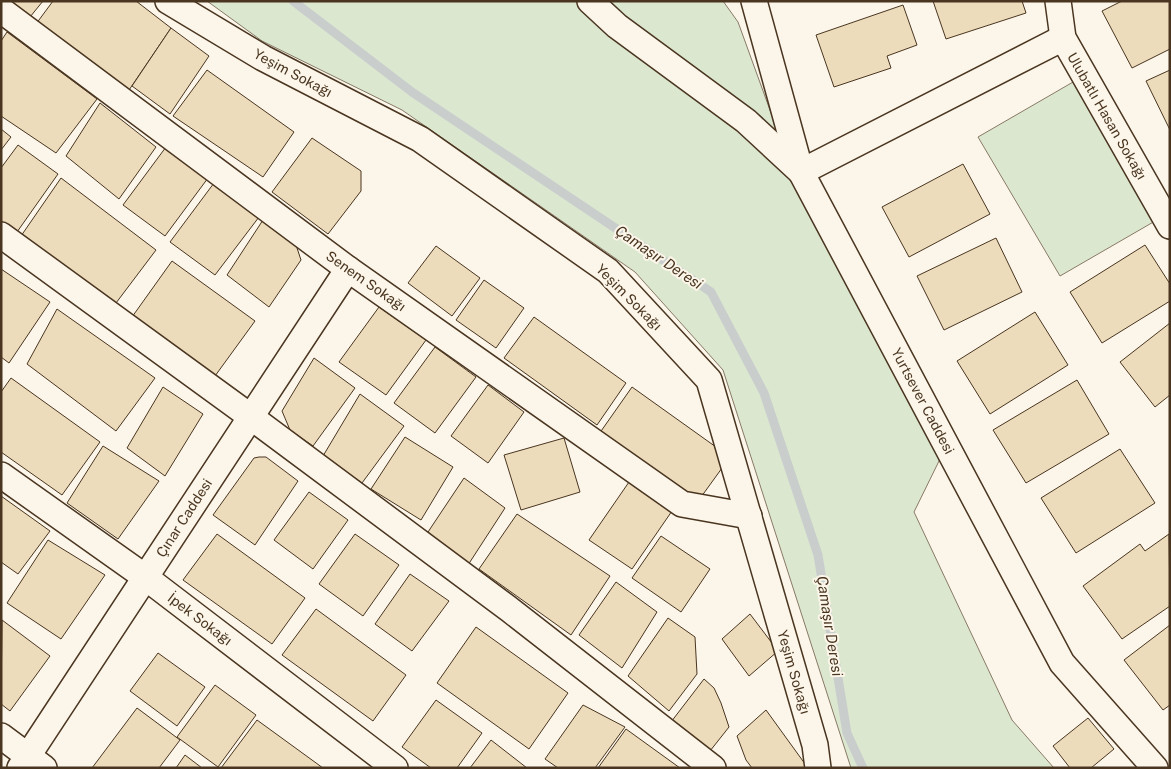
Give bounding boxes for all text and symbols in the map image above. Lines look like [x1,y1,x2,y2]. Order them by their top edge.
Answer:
street label: Yeşim Sokağı [251,46,335,100]
street label: Ulubatlı Hasan Sokağı [1064,50,1150,182]
water label: Çamaşır Deresi [612,222,706,293]
street label: Senem Sokağı [323,248,409,314]
street label: Yeşim Sokağı [593,261,665,333]
street label: Yurtsever Caddesi [888,345,958,457]
street label: Çınar Caddesi [153,476,215,560]
water label: Çamaşır Deresi [814,575,846,678]
street label: İpek Sokağı [165,588,236,648]
street label: Yeşim Sokağı [774,628,814,716]

